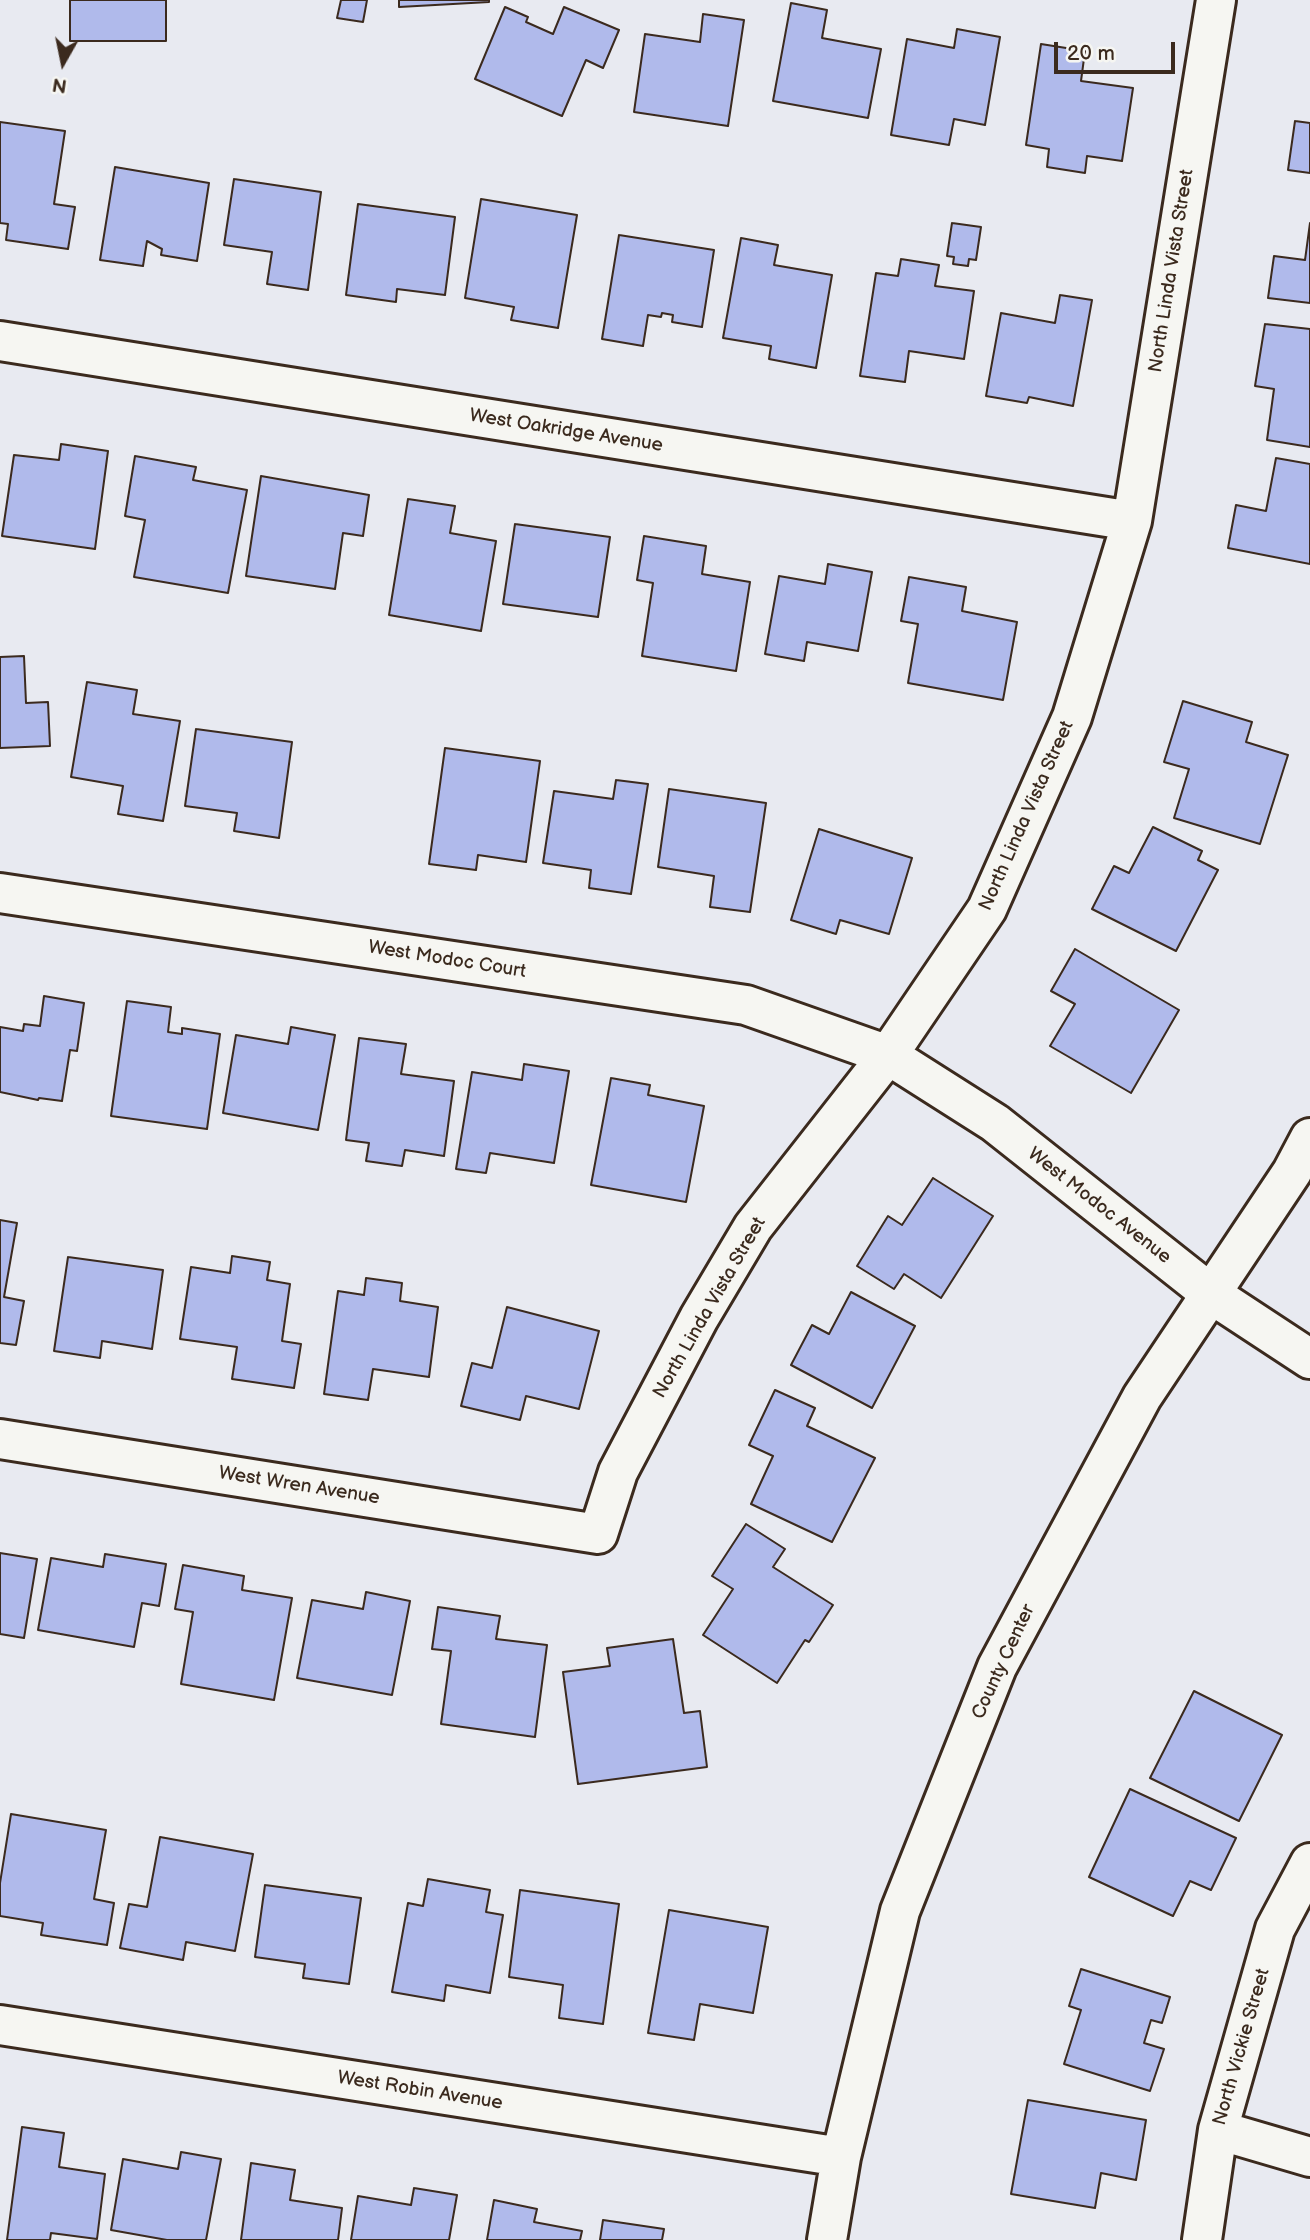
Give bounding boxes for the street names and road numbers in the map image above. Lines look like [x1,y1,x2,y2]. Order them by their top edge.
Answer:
street label: North Linda Vista Street [1145,168,1199,374]
street label: West Oakridge Avenue [468,404,664,458]
street label: North Linda Vista Street [975,718,1079,914]
street label: West Modoc Court [366,936,528,984]
street label: West Modoc Avenue [1023,1143,1175,1269]
street label: North Linda Vista Street [649,1213,771,1403]
street label: West Wren Avenue [217,1462,381,1510]
street label: County Center [967,1601,1041,1723]
street label: North Vickie Street [1209,1966,1275,2128]
street label: West Robin Avenue [336,2067,504,2115]

